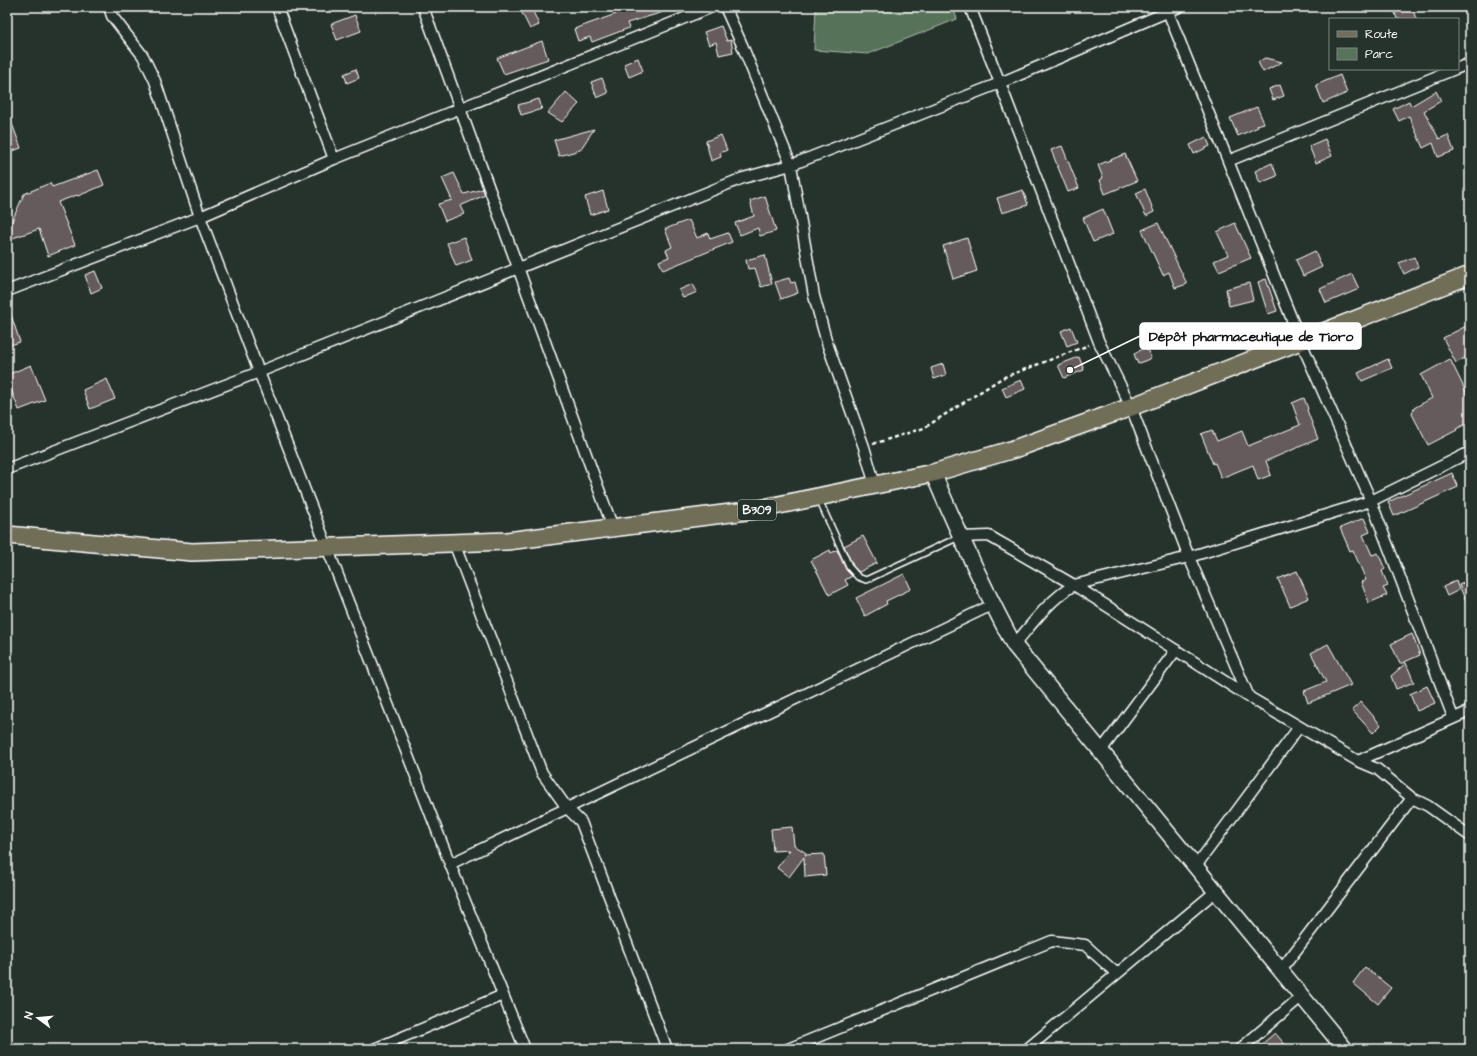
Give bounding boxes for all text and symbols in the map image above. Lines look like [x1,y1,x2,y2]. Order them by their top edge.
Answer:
legend [1329,18,1459,70]
text: Route [1365,26,1398,43]
text: Parc [1365,46,1393,63]
callout: Dépôt pharmaceutique de Tioro [1140,323,1361,349]
text: Dépôt pharmaceutique de Tioro [1149,327,1353,347]
road number: B309 [738,500,776,520]
north arrow [18,998,58,1038]
text: N [21,1010,37,1021]

